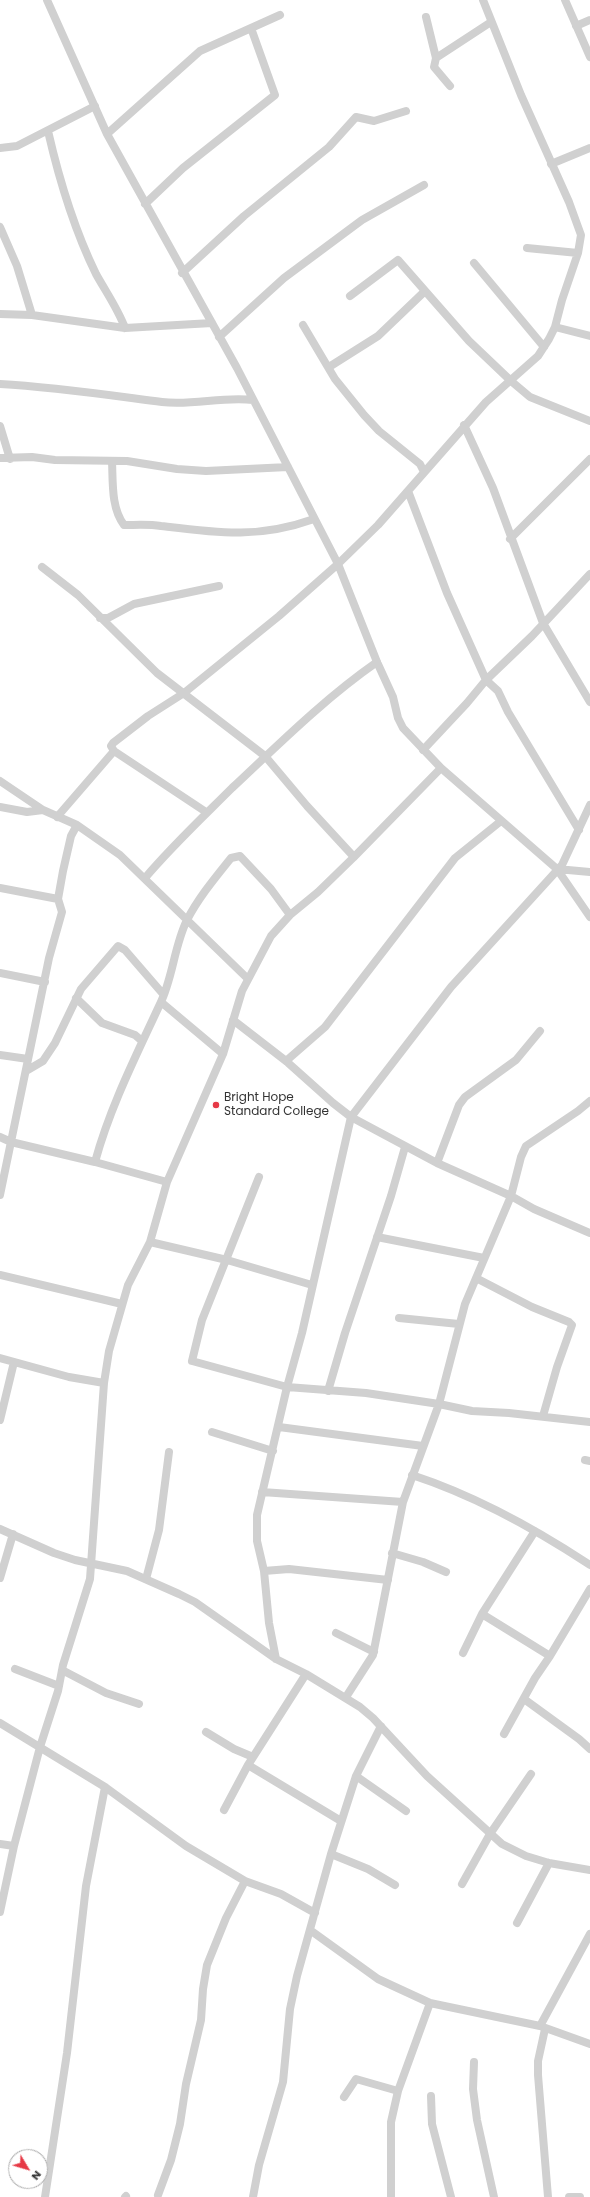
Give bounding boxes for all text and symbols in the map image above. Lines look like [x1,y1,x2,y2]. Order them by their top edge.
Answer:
place label: Bright Hope Standard College [224,1091,329,1119]
marker: Bright Hope Standard College [211,1100,221,1110]
north arrow [8,2149,48,2189]
text: N [28,2168,46,2184]

